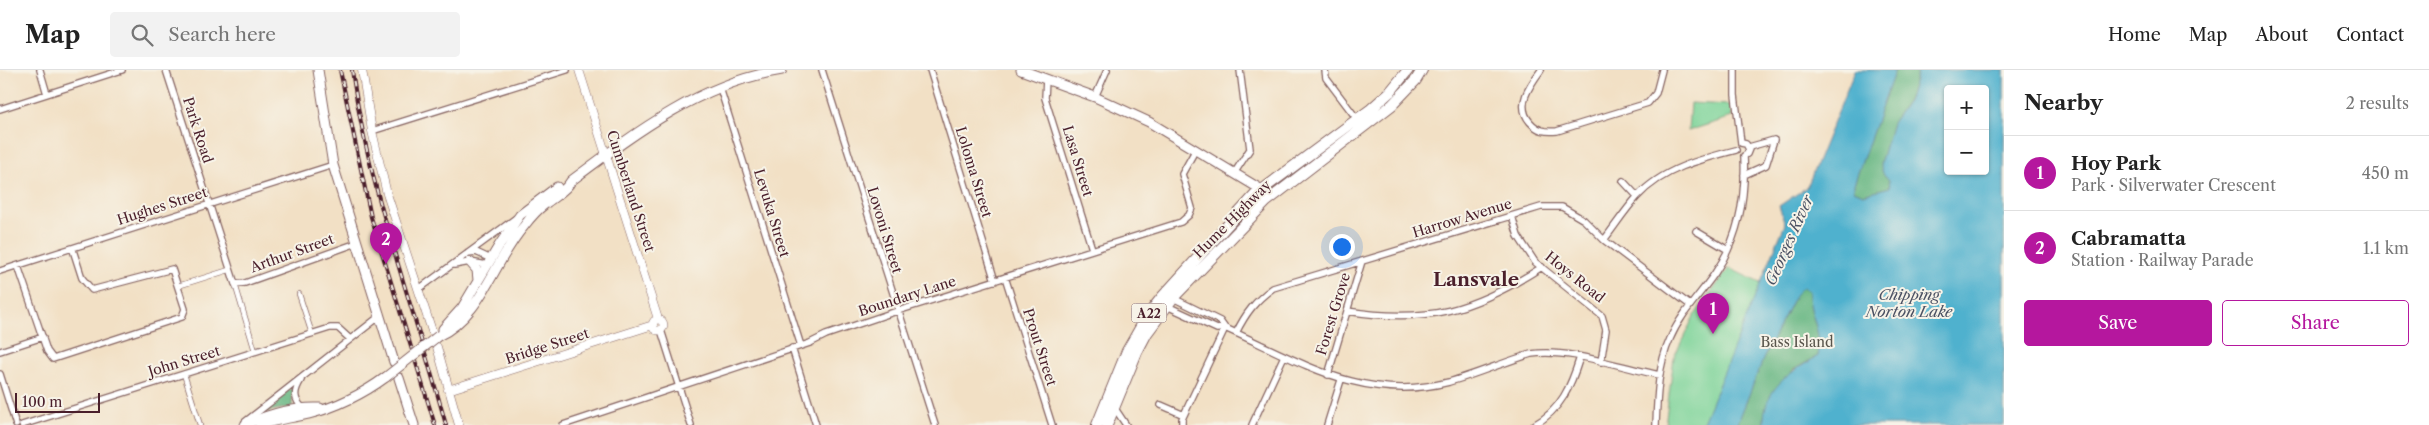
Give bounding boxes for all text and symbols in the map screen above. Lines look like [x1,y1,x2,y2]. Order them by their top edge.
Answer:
search box [110,12,460,57]
text: Map [25,20,80,49]
icon: search [128,21,156,49]
text: Search here [168,23,276,46]
text: Home [2108,24,2161,46]
text: Map [2189,24,2227,46]
text: About [2255,24,2308,46]
text: Contact [2336,24,2404,46]
map controls [1944,85,1989,175]
button: + [1944,85,1989,130]
text: Nearby [2024,90,2103,115]
text: 2 results [2346,93,2409,113]
street label: Park Road [179,95,217,166]
street label: Lasa Street [1059,123,1097,199]
street label: Loloma Street [952,124,996,220]
street label: Cumberland Street [603,128,659,254]
button: − [1944,130,1989,175]
text: Hoy Park [2071,152,2161,175]
text: 1 [2036,163,2044,183]
text: 450 m [2362,163,2409,183]
street label: Levuka Street [750,167,794,259]
text: Park · Silverwater Crescent [2071,175,2276,195]
street label: Hume Highway [1189,176,1275,262]
street label: Hughes Street [115,183,209,229]
street label: Lovoni Street [863,185,907,276]
water label: Georges River [1761,191,1818,288]
street label: Harrow Avenue [1410,194,1514,242]
pin: 2 [370,223,402,264]
text: Cabramatta [2071,227,2186,250]
street label: Arthur Street [247,230,336,277]
your location [1329,234,1355,260]
text: 2 [2035,238,2045,258]
text: 1.1 km [2363,238,2409,258]
street label: Hoys Road [1541,247,1609,307]
text: Station · Railway Parade [2071,250,2254,270]
district label: Lansvale [1433,268,1519,291]
street label: Forest Grove [1312,270,1354,358]
street label: Boundary Lane [856,272,958,320]
water label: Chipping Norton Lake [1865,285,1953,321]
pin: 1 [1697,293,1729,334]
button: Save [2024,300,2212,346]
button: Share [2222,300,2409,346]
road number: A22 [1132,304,1166,322]
street label: Prout Street [1019,306,1061,388]
street label: Bridge Street [503,324,591,368]
park label: Bass Island [1760,333,1834,351]
street label: John Street [144,342,222,381]
scale bar [15,390,100,413]
text: 100 m [22,393,62,411]

